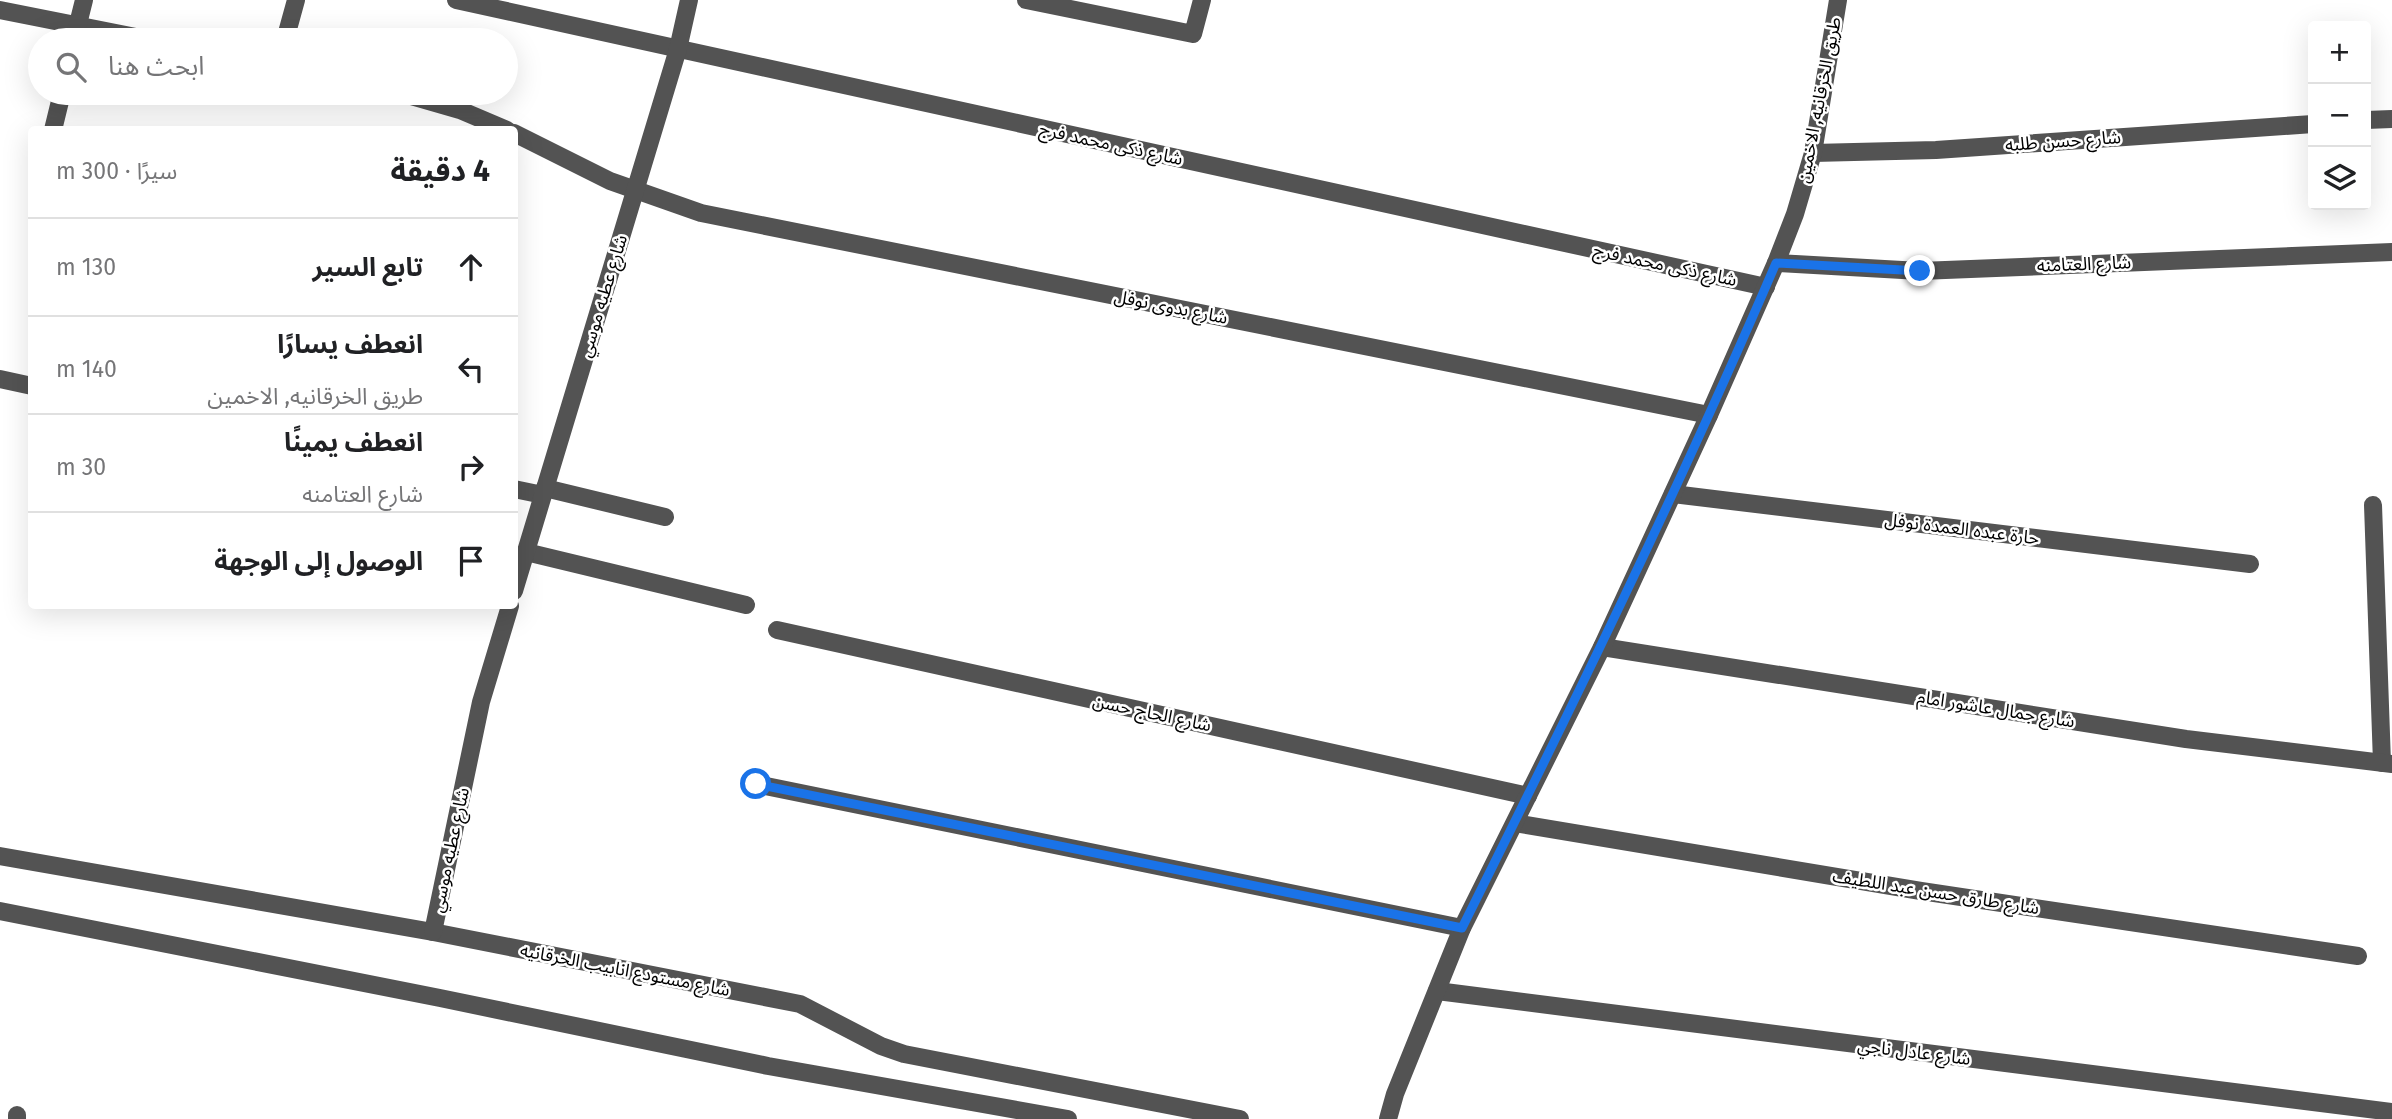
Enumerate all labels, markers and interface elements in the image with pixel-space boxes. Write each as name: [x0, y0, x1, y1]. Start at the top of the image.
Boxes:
street label: طريق الخرقانيه, الاخمين: [1792, 15, 1846, 185]
map controls: [2308, 21, 2371, 210]
button: +: [2308, 21, 2371, 84]
search box: [28, 28, 518, 105]
icon: search: [52, 48, 90, 86]
text: ابحث هنا: [108, 51, 204, 82]
button: −: [2308, 84, 2371, 147]
street label: شارع ذكى محمد فرج: [1037, 118, 1185, 173]
street label: شارع حسن طلبه: [2004, 126, 2122, 159]
button: layers: [2308, 147, 2371, 210]
text: 4 دقيقة: [390, 153, 490, 189]
text: سيرًا · 300 m: [56, 157, 177, 185]
street label: شارع عطيه موسي: [574, 232, 635, 361]
street label: شارع ذكى محمد فرج: [1591, 239, 1739, 294]
icon: ahead: [452, 248, 490, 286]
street label: شارع العتامنه: [2036, 251, 2132, 280]
text: تابع السير: [313, 252, 423, 283]
text: 130 m: [56, 253, 116, 281]
route end: [1904, 255, 1935, 286]
street label: شارع بدوى نوفل: [1112, 285, 1230, 332]
text: انعطف يسارًا: [277, 329, 423, 360]
icon: left: [452, 350, 490, 388]
text: 140 m: [56, 355, 117, 383]
text: طريق الخرقانيه, الاخمين: [207, 382, 423, 410]
text: انعطف يمينًا: [284, 427, 423, 458]
icon: right: [452, 448, 490, 486]
text: 30 m: [56, 453, 106, 481]
text: شارع العتامنه: [302, 480, 423, 508]
street label: حارة عبده العمدة نوفل: [1883, 509, 2041, 549]
icon: arrive: [452, 542, 490, 580]
text: الوصول إلى الوجهة: [214, 546, 423, 577]
street label: شارع جمال عاشور امام: [1915, 686, 2076, 735]
street label: شارع الحاج حسن: [1090, 690, 1213, 739]
route start: [740, 768, 771, 799]
street label: شارع عطيه موسي: [426, 785, 477, 915]
street label: شارع طارق حسن عبد اللطيف: [1831, 865, 2041, 922]
street label: شارع مستودع انابيب الخرقانيه: [518, 939, 732, 1004]
street label: شارع عادل ناجي: [1856, 1034, 1972, 1073]

